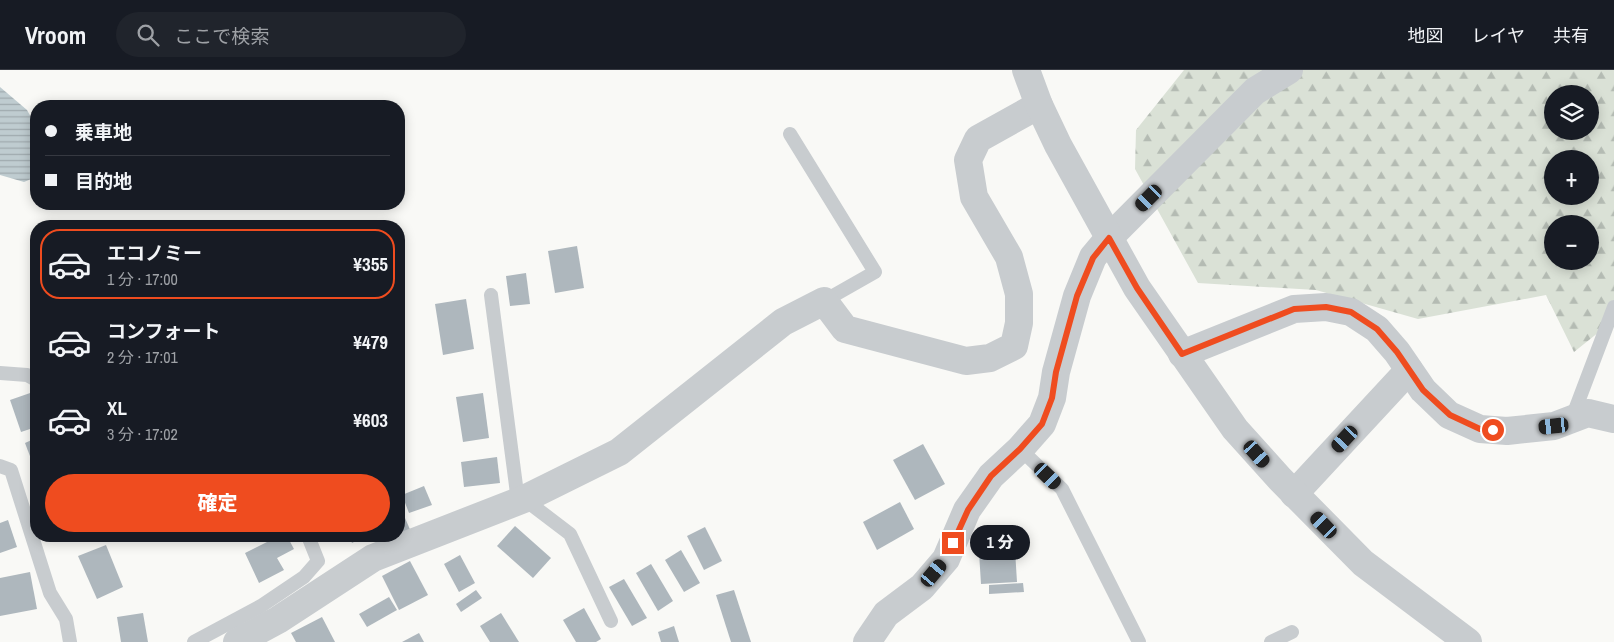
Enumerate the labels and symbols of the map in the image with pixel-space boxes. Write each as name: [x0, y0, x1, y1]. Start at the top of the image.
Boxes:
car: [1133, 182, 1164, 214]
car: [1538, 417, 1569, 435]
route start: [1482, 419, 1504, 441]
car: [1329, 423, 1360, 455]
car: [1241, 438, 1272, 470]
car: [1032, 460, 1064, 492]
car: [1308, 509, 1339, 541]
callout: 1 分: [970, 526, 1030, 560]
route end: [942, 532, 964, 554]
car: [918, 557, 949, 589]

